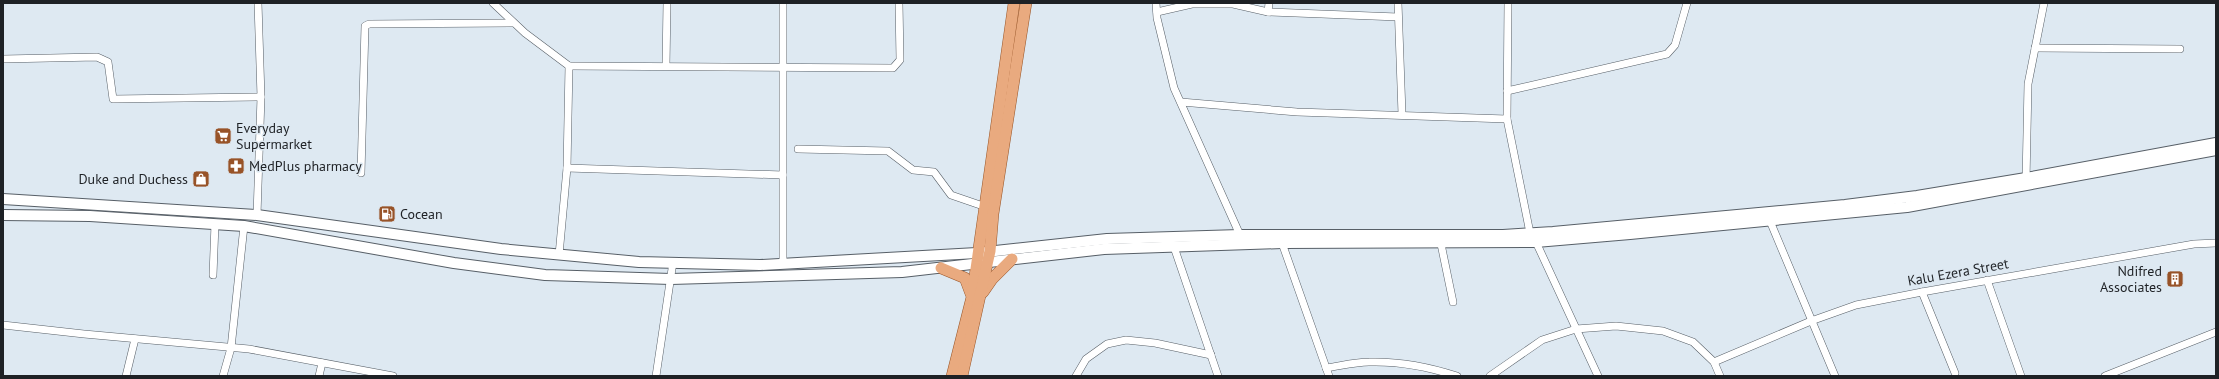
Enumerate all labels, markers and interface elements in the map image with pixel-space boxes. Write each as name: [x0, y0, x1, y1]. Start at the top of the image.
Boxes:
place label: Everyday Supermarket: [236, 119, 312, 153]
supermarket icon: Everyday Supermarket: [213, 126, 233, 146]
pharmacy icon: MedPlus pharmacy: [226, 156, 246, 176]
place label: MedPlus pharmacy: [249, 157, 362, 175]
shop icon: Duke and Duchess: [191, 169, 211, 189]
place label: Duke and Duchess: [78, 170, 188, 188]
fuel station icon: Cocean: [377, 204, 397, 224]
place label: Cocean: [400, 205, 443, 223]
street label: Kalu Ezera Street: [1906, 254, 2010, 290]
place label: Ndifred Associates: [2100, 262, 2162, 296]
building icon: Ndifred Associates: [2165, 269, 2185, 289]

